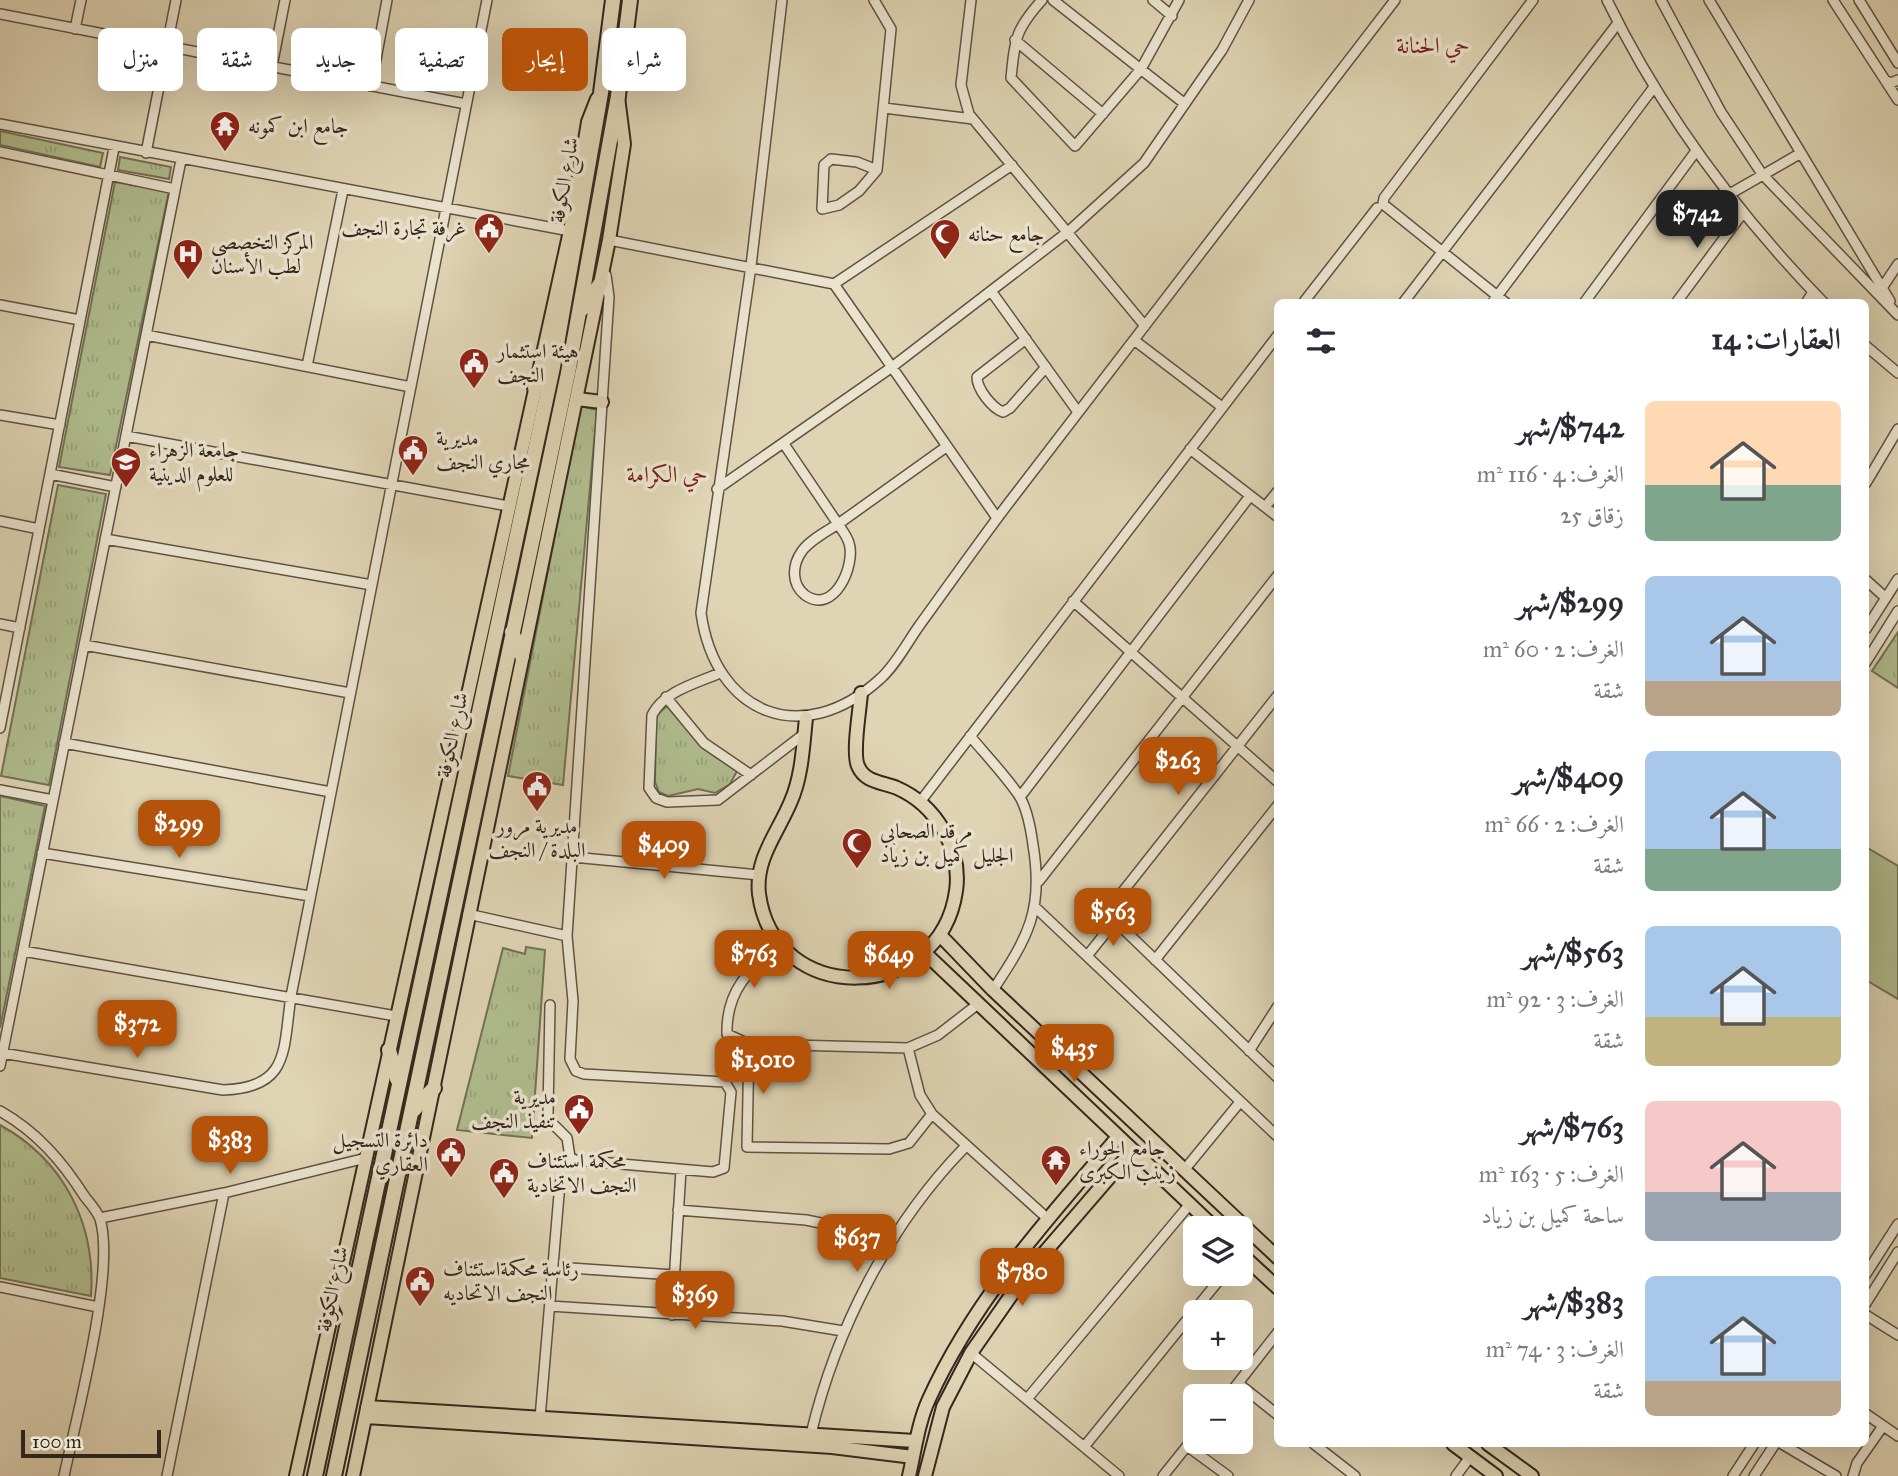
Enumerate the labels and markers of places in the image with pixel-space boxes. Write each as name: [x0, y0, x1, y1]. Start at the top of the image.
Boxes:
temple icon: جامع ابن كمونه: [208, 109, 242, 153]
place label: جامع ابن كمونه: [248, 113, 348, 145]
pin: $742: [1656, 190, 1738, 250]
public building icon: غرفة تجارة النجف: [472, 211, 506, 255]
place label: غرفة تجارة النجف: [341, 215, 466, 243]
mosque icon: جامع حنانه: [928, 217, 962, 261]
place label: جامع حنانه: [968, 221, 1044, 253]
place label: المركز التخصصي لطب الأسنان: [211, 229, 314, 280]
hospital icon: المركز التخصصي لطب الأسنان: [171, 237, 205, 281]
place label: هيئة استثمار النجف: [495, 338, 579, 388]
public building icon: هيئة استثمار النجف: [457, 346, 491, 390]
place label: مديرية مجاري النجف: [436, 425, 530, 478]
public building icon: مديرية مجاري النجف: [396, 433, 430, 477]
place label: جامعة الزهراء للعلوم الدينية: [149, 437, 239, 492]
school or university icon: جامعة الزهراء للعلوم الدينية: [109, 445, 143, 489]
pin: $263: [1137, 738, 1219, 797]
public building icon: مديرية مرور البلدة / النجف: [520, 769, 554, 813]
pin: $299: [138, 800, 220, 860]
place label: مديرية مرور البلدة / النجف: [488, 813, 586, 863]
place label: مرقد الصحابي الجليل كميل بن زياد: [880, 818, 1014, 870]
pin: $409: [623, 822, 705, 881]
mosque icon: مرقد الصحابي الجليل كميل بن زياد: [840, 826, 874, 870]
pin: $563: [1072, 888, 1154, 948]
pin: $763: [713, 930, 795, 990]
pin: $649: [848, 932, 930, 991]
pin: $372: [96, 1000, 178, 1060]
pin: $435: [1033, 1024, 1115, 1084]
pin: $1,010: [706, 1036, 820, 1096]
place label: مديرية تنفيذ النجف: [471, 1084, 556, 1134]
public building icon: مديرية تنفيذ النجف: [562, 1092, 596, 1136]
pin: $383: [189, 1116, 271, 1176]
place label: دائرة التسجيل العقاري: [333, 1127, 428, 1180]
public building icon: دائرة التسجيل العقاري: [434, 1135, 468, 1179]
place label: جامع الحوراء زينب الكبرى: [1079, 1135, 1176, 1186]
temple icon: جامع الحوراء زينب الكبرى: [1039, 1143, 1073, 1187]
place label: محكمة استئناف النجف الاتحادية: [527, 1148, 637, 1198]
public building icon: محكمة استئناف النجف الاتحادية: [487, 1156, 521, 1200]
pin: $637: [816, 1214, 898, 1274]
pin: $780: [981, 1248, 1063, 1308]
place label: رئاسة محكمةاستئناف النجف الاتحاديه: [443, 1256, 579, 1306]
public building icon: رئاسة محكمةاستئناف النجف الاتحاديه: [403, 1264, 437, 1308]
pin: $369: [654, 1272, 736, 1331]

